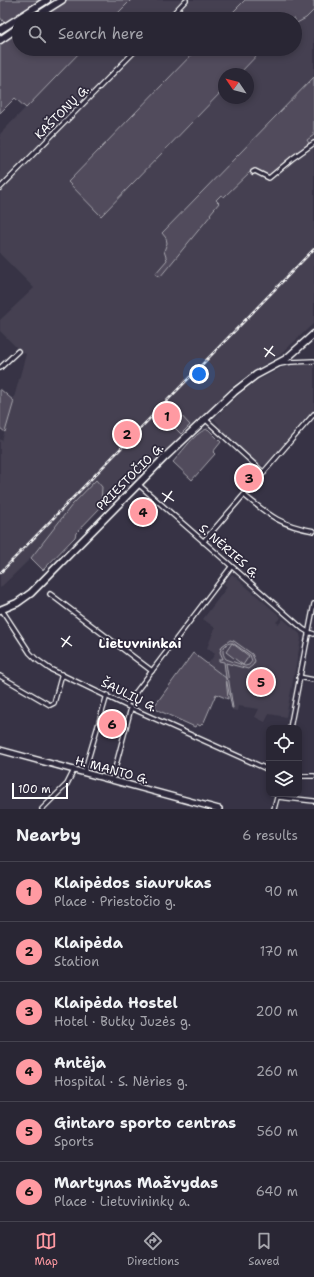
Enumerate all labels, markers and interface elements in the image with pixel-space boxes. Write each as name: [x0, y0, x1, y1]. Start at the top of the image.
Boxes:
search box: [12, 12, 302, 56]
icon: search: [26, 23, 48, 45]
text: Search here: [58, 24, 144, 44]
north arrow: [218, 68, 254, 104]
street label: KAŠTONŲ G.: [31, 81, 93, 143]
your location: [189, 364, 209, 384]
pin: 1: [154, 401, 180, 431]
pin: 2: [114, 419, 140, 449]
street label: PRIESTOČIO G.: [93, 440, 167, 514]
pin: 3: [236, 463, 262, 493]
pin: 4: [130, 497, 156, 527]
street label: S. NĖRIES G.: [196, 520, 262, 582]
district label: Lietuvninkai: [99, 635, 181, 652]
pin: 5: [248, 667, 274, 697]
street label: ŠAULIŲ G.: [98, 675, 160, 715]
pin: 6: [99, 709, 125, 739]
map controls: [266, 725, 302, 797]
button: locate: [266, 725, 302, 761]
street label: H. MANTO G.: [73, 753, 151, 787]
button: layers: [266, 761, 302, 797]
scale bar: [12, 781, 68, 800]
text: 100 m: [18, 782, 51, 797]
text: Nearby: [16, 824, 81, 846]
text: 6 results: [242, 827, 298, 844]
text: Klaipėdos siaurukas: [54, 873, 212, 893]
text: 1: [26, 883, 32, 900]
text: 90 m: [264, 883, 298, 900]
text: Place · Priestočio g.: [54, 893, 176, 910]
text: Klaipėda: [54, 933, 123, 953]
text: 2: [24, 943, 34, 960]
text: 170 m: [260, 943, 298, 960]
text: Station: [54, 953, 99, 970]
text: Klaipėda Hostel: [54, 993, 178, 1013]
text: 3: [24, 1003, 34, 1020]
text: 200 m: [256, 1003, 298, 1020]
text: Hotel · Butkų Juzės g.: [54, 1013, 191, 1030]
text: Antėja: [54, 1053, 106, 1073]
text: 4: [24, 1063, 34, 1080]
text: 260 m: [256, 1063, 298, 1080]
text: Hospital · S. Nėries g.: [54, 1073, 188, 1090]
text: Gintaro sporto centras: [54, 1113, 236, 1133]
text: 5: [25, 1123, 33, 1140]
text: 560 m: [257, 1123, 298, 1140]
text: Sports: [54, 1133, 94, 1150]
text: Martynas Mažvydas: [54, 1173, 218, 1193]
text: 6: [24, 1183, 34, 1200]
text: 640 m: [256, 1183, 298, 1200]
text: Place · Lietuvininkų a.: [54, 1193, 190, 1210]
tab: Map: [34, 1230, 58, 1269]
tab: Directions: [127, 1230, 179, 1269]
tab: Saved: [248, 1230, 280, 1269]

